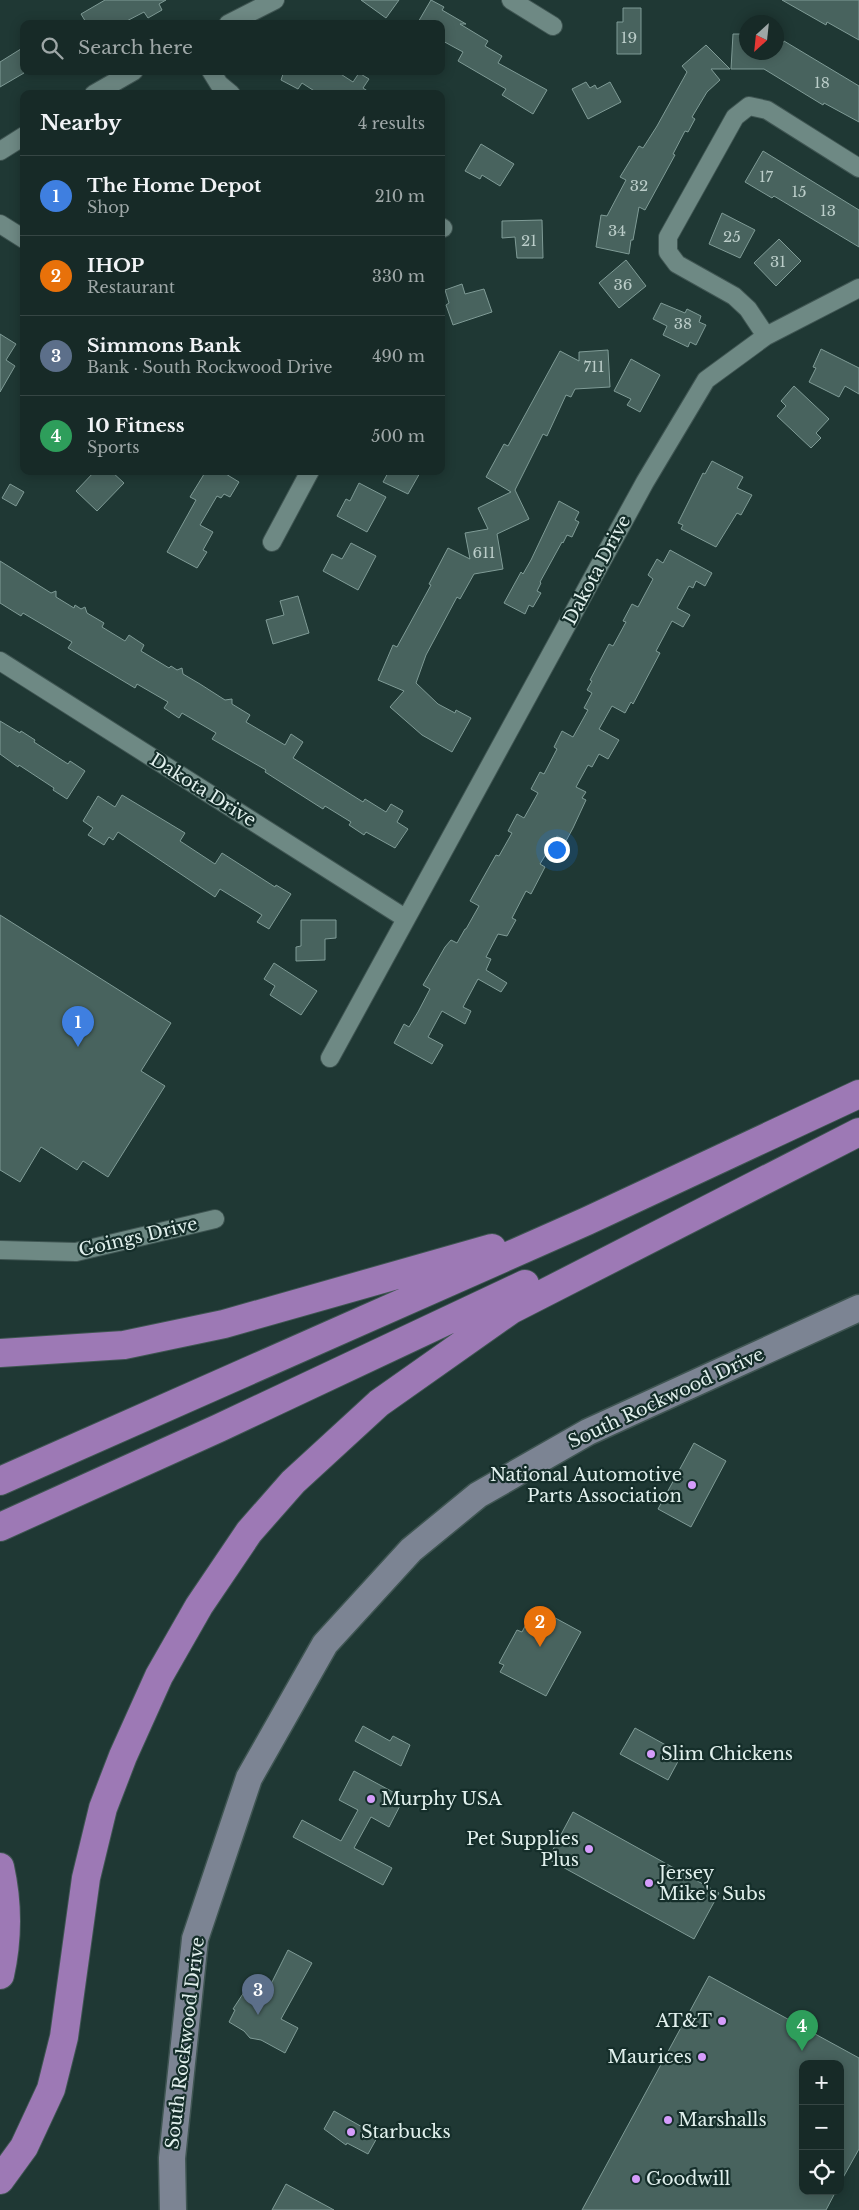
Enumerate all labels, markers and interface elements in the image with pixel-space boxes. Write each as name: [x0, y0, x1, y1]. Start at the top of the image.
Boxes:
north arrow: [739, 15, 784, 60]
search box: [20, 20, 445, 75]
house number: 19: [621, 28, 637, 47]
icon: search: [38, 34, 66, 62]
text: Search here: [78, 36, 193, 59]
house number: 18: [814, 73, 830, 92]
text: Nearby: [40, 110, 121, 136]
text: 4 results: [358, 113, 425, 133]
house number: 17: [759, 167, 774, 186]
text: The Home Depot: [87, 174, 261, 197]
house number: 32: [630, 176, 648, 195]
house number: 15: [791, 182, 807, 201]
text: 1: [53, 186, 59, 206]
text: 210 m: [375, 186, 425, 206]
text: Shop: [87, 197, 130, 217]
house number: 13: [820, 201, 836, 220]
house number: 34: [608, 221, 626, 240]
house number: 25: [723, 227, 741, 246]
house number: 21: [521, 231, 537, 250]
house number: 31: [770, 252, 786, 271]
text: IHOP: [87, 254, 144, 277]
text: 2: [51, 266, 61, 286]
text: 330 m: [372, 266, 425, 286]
house number: 36: [614, 275, 632, 294]
text: Restaurant: [87, 277, 175, 297]
house number: 38: [674, 314, 692, 333]
text: Simmons Bank: [87, 334, 241, 357]
text: 3: [51, 346, 61, 366]
text: 490 m: [372, 346, 425, 366]
text: Bank · South Rockwood Drive: [87, 357, 332, 377]
house number: 711: [584, 357, 604, 376]
text: 10 Fitness: [87, 414, 185, 437]
text: 4: [51, 426, 61, 446]
text: 500 m: [371, 426, 425, 446]
text: Sports: [87, 437, 140, 457]
street label: Dakota Drive: [559, 511, 635, 629]
house number: 611: [472, 543, 496, 562]
street label: Dakota Drive: [146, 749, 260, 831]
your location: [544, 837, 570, 863]
pin: 1: [62, 1006, 94, 1047]
street label: Goings Drive: [76, 1213, 200, 1261]
street label: South Rockwood Drive: [565, 1343, 767, 1453]
place label: National Automotive Parts Association: [490, 1464, 682, 1507]
marker: National Automotive Parts Association: [686, 1479, 698, 1491]
pin: 2: [524, 1606, 556, 1647]
place label: Slim Chickens: [661, 1743, 793, 1765]
marker: Slim Chickens: [645, 1748, 657, 1760]
place label: Murphy USA: [381, 1788, 503, 1810]
marker: Murphy USA: [365, 1793, 377, 1805]
place label: Pet Supplies Plus: [466, 1828, 579, 1871]
marker: Pet Supplies Plus: [583, 1843, 595, 1855]
place label: Jersey Mike's Subs: [657, 1862, 766, 1905]
marker: Jersey Mike's Subs: [643, 1877, 655, 1889]
street label: South Rockwood Drive: [161, 1936, 209, 2150]
pin: 3: [242, 1974, 274, 2015]
place label: AT&T: [655, 2010, 713, 2032]
pin: 4: [786, 2010, 818, 2051]
marker: AT&T: [716, 2015, 728, 2027]
place label: Maurices: [607, 2046, 692, 2068]
marker: Maurices: [696, 2051, 708, 2063]
map controls: [799, 2060, 844, 2195]
button: +: [799, 2060, 844, 2105]
button: −: [799, 2105, 844, 2150]
place label: Marshalls: [678, 2109, 767, 2131]
marker: Marshalls: [662, 2114, 674, 2126]
place label: Starbucks: [361, 2121, 451, 2143]
marker: Starbucks: [345, 2126, 357, 2138]
button: locate: [799, 2150, 844, 2195]
place label: Goodwill: [646, 2168, 731, 2190]
marker: Goodwill: [630, 2173, 642, 2185]

